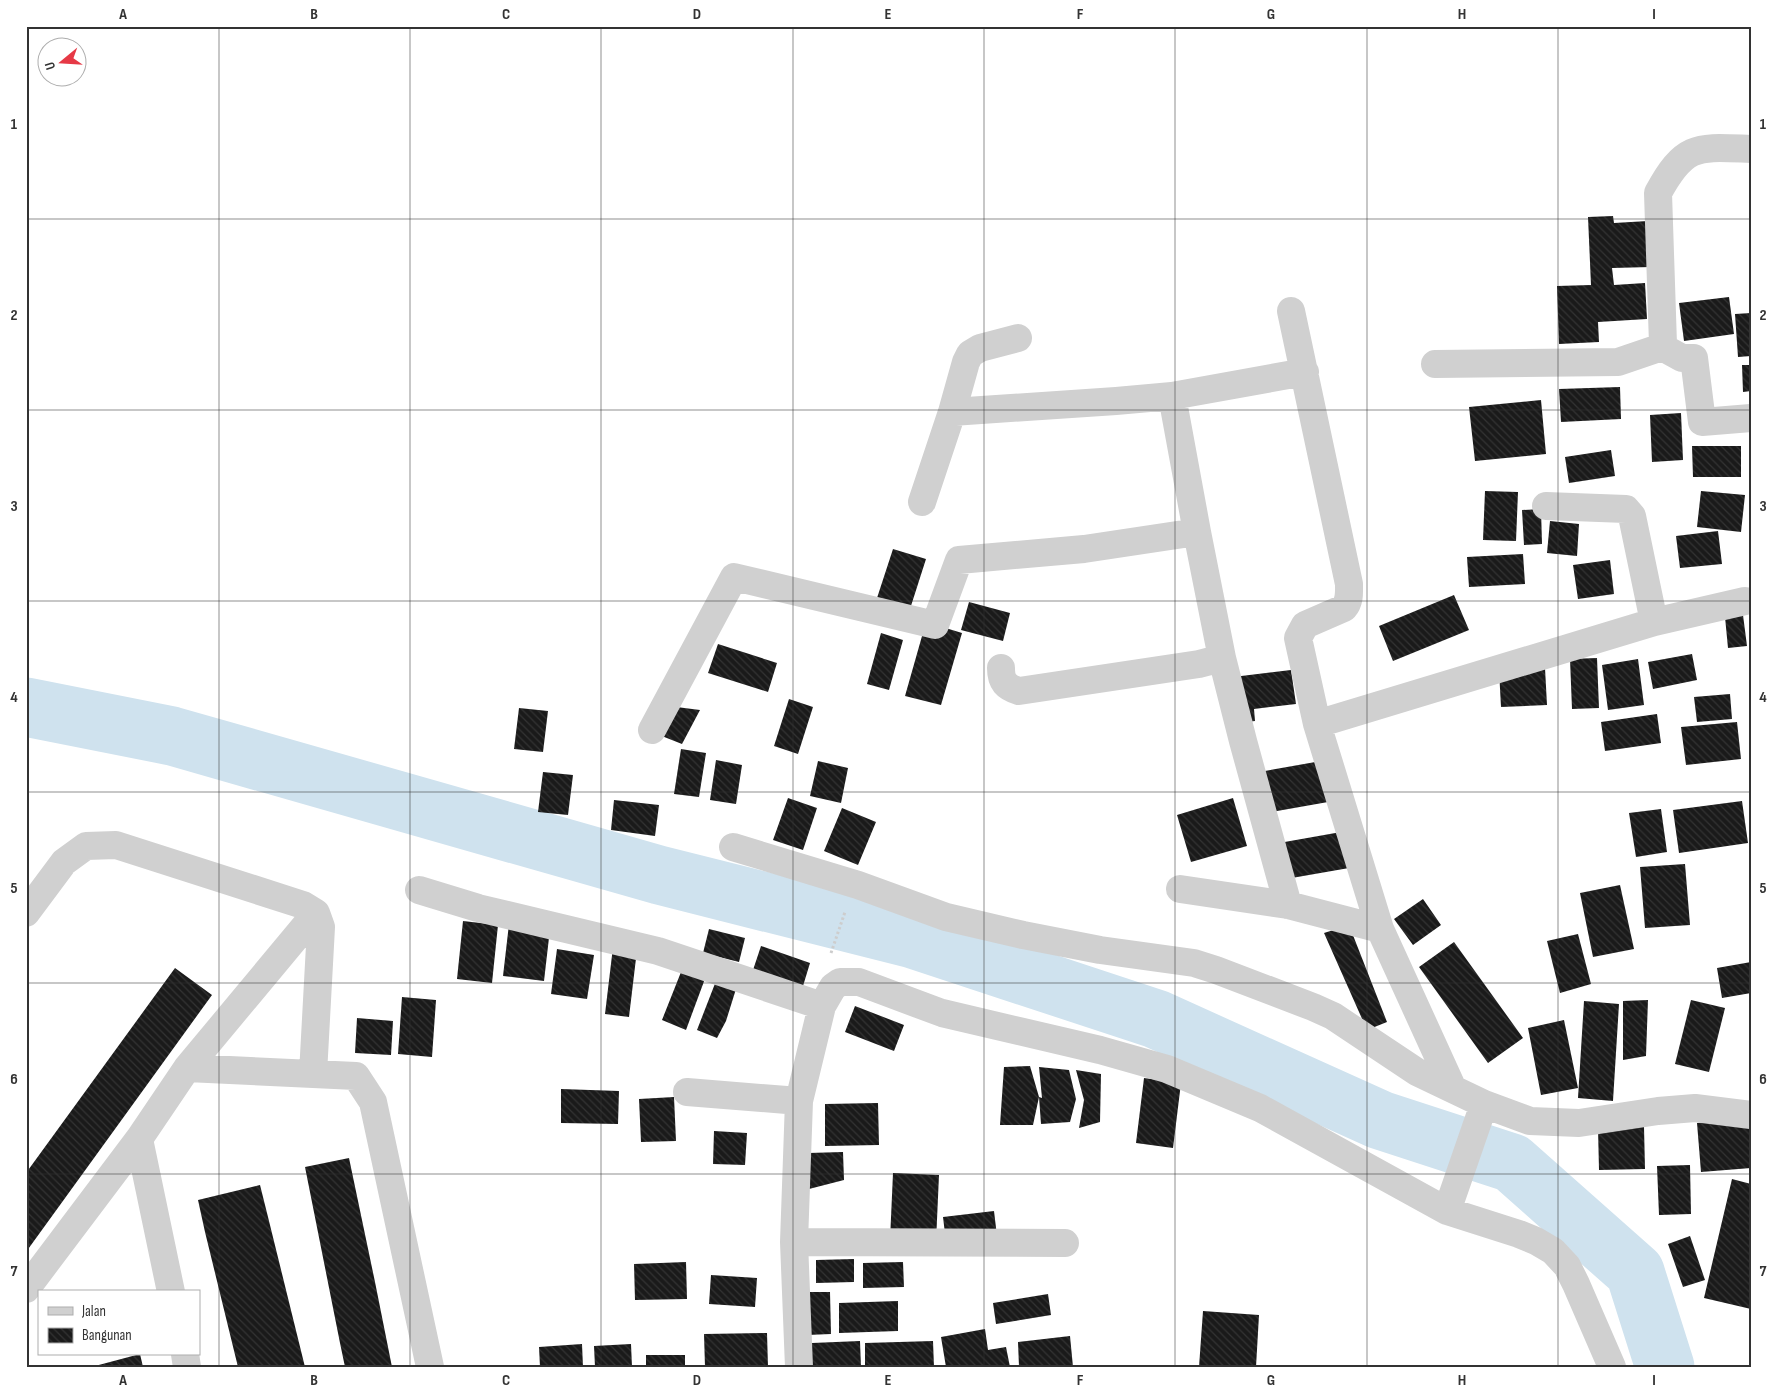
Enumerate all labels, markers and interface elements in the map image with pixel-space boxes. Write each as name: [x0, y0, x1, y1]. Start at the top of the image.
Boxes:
text: A: [118, 5, 127, 24]
text: B: [310, 5, 318, 24]
text: C: [502, 5, 510, 24]
text: D: [693, 5, 701, 24]
text: E: [885, 5, 892, 24]
text: F: [1077, 5, 1084, 24]
text: G: [1267, 5, 1275, 24]
text: H: [1458, 5, 1466, 24]
text: I: [1652, 5, 1656, 24]
north arrow: [38, 38, 88, 88]
text: U: [41, 60, 59, 72]
text: 1: [11, 115, 18, 134]
text: 1: [1760, 115, 1767, 134]
text: 2: [10, 306, 18, 325]
text: 2: [1759, 306, 1767, 325]
text: 3: [10, 497, 18, 516]
text: 3: [1759, 497, 1767, 516]
text: 4: [10, 688, 18, 707]
text: 4: [1759, 688, 1767, 707]
text: 5: [10, 879, 18, 898]
text: 5: [1759, 879, 1767, 898]
text: 6: [10, 1070, 18, 1089]
text: 6: [1759, 1070, 1767, 1089]
text: 7: [11, 1262, 18, 1281]
text: 7: [1760, 1262, 1767, 1281]
legend: [38, 1290, 200, 1356]
text: Jalan: [81, 1302, 106, 1321]
text: Bangunan: [82, 1326, 132, 1345]
text: A: [118, 1371, 127, 1390]
text: B: [310, 1371, 318, 1390]
text: C: [502, 1371, 510, 1390]
text: D: [693, 1371, 701, 1390]
text: E: [885, 1371, 892, 1390]
text: F: [1077, 1371, 1084, 1390]
text: G: [1267, 1371, 1275, 1390]
text: H: [1458, 1371, 1466, 1390]
text: I: [1652, 1371, 1656, 1390]

